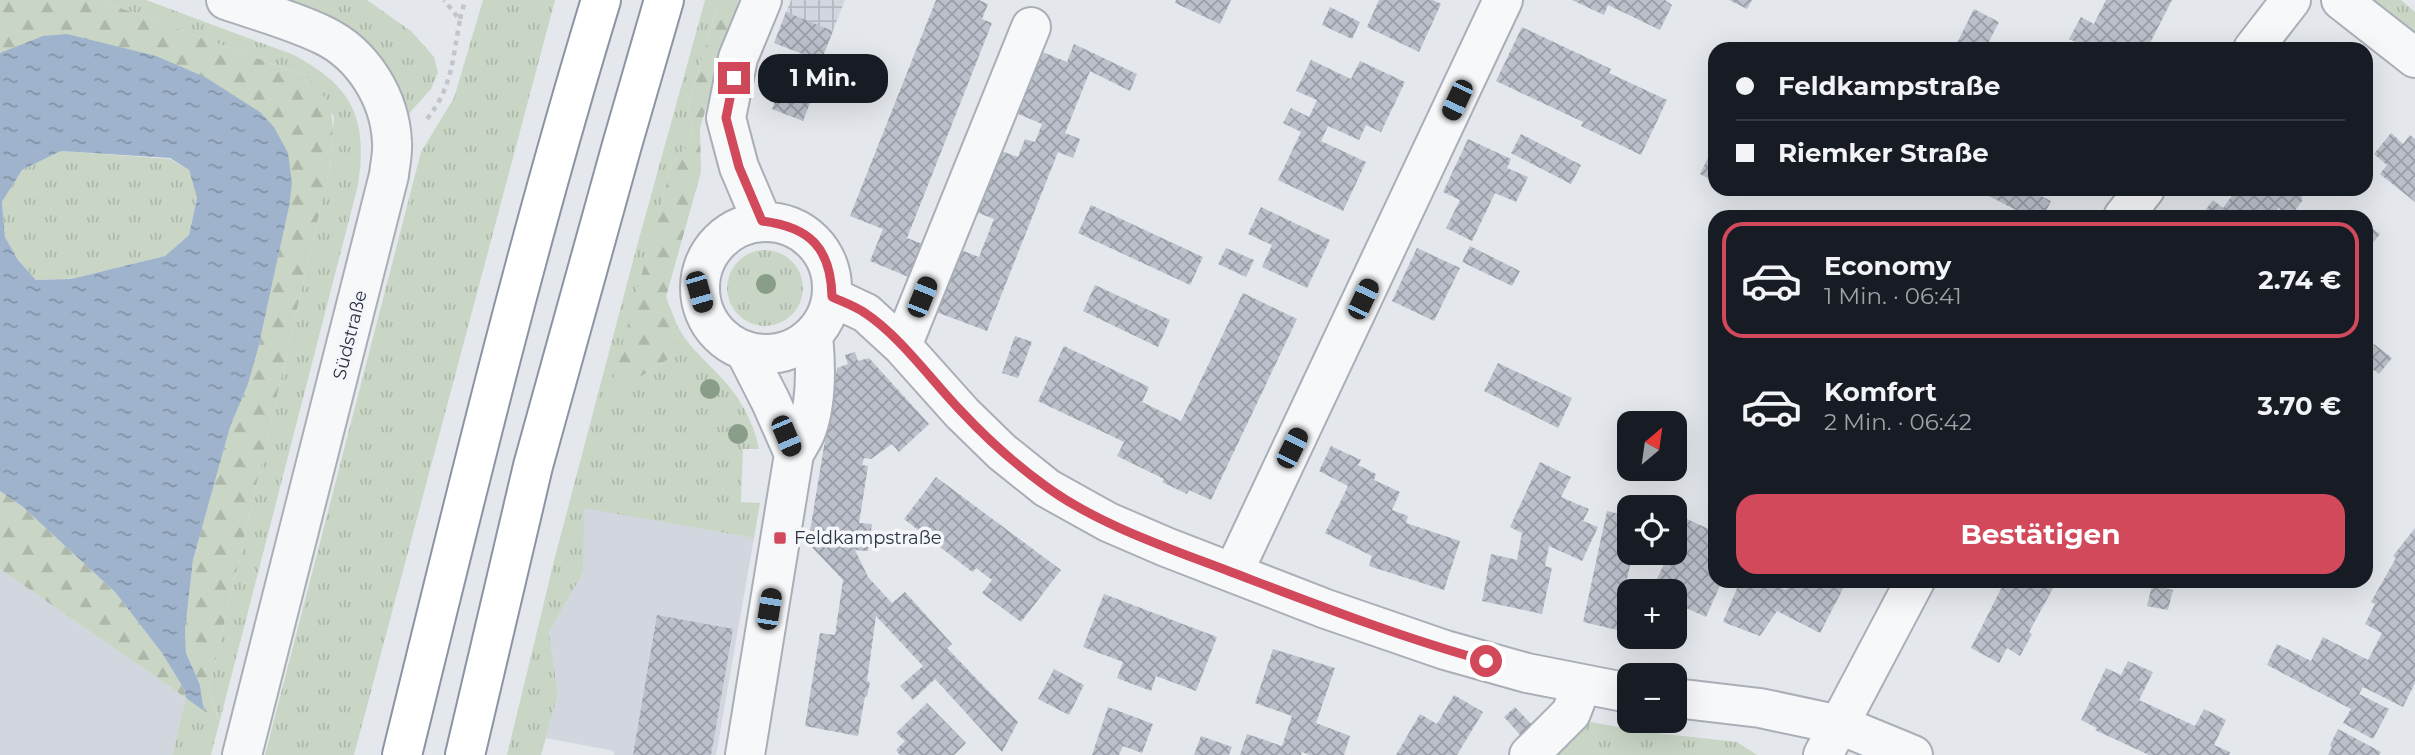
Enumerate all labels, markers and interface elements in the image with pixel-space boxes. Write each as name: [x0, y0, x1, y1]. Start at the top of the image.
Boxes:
callout: 1 Min.: [758, 54, 888, 102]
route end: [718, 62, 750, 94]
text: 1 Min.: [790, 64, 856, 92]
text: Feldkampstraße: [1778, 70, 2000, 102]
car: [1439, 77, 1476, 123]
text: Riemker Straße: [1778, 137, 1989, 169]
icon: car: [1740, 249, 1803, 312]
text: Economy: [1824, 250, 1951, 282]
text: 2.74 €: [2258, 264, 2341, 296]
car: [684, 269, 715, 315]
car: [905, 274, 940, 320]
car: [1345, 276, 1382, 322]
text: 1 Min. · 06:41: [1824, 282, 1962, 310]
street label: Südstraße: [328, 288, 372, 382]
icon: car: [1740, 375, 1803, 438]
text: Komfort: [1824, 376, 1937, 408]
text: 3.70 €: [2258, 390, 2341, 422]
text: 2 Min. · 06:42: [1824, 408, 1972, 436]
north arrow: [1617, 411, 1687, 481]
map controls: [1617, 411, 1687, 733]
car: [769, 413, 804, 459]
car: [1274, 425, 1311, 471]
button: Bestätigen: [1736, 494, 2345, 574]
button: locate: [1617, 495, 1687, 565]
place label: Feldkampstraße: [794, 527, 942, 549]
marker: Feldkampstraße: [772, 530, 788, 546]
button: +: [1617, 579, 1687, 649]
car: [756, 587, 783, 631]
route start: [1470, 645, 1502, 677]
button: −: [1617, 663, 1687, 733]

